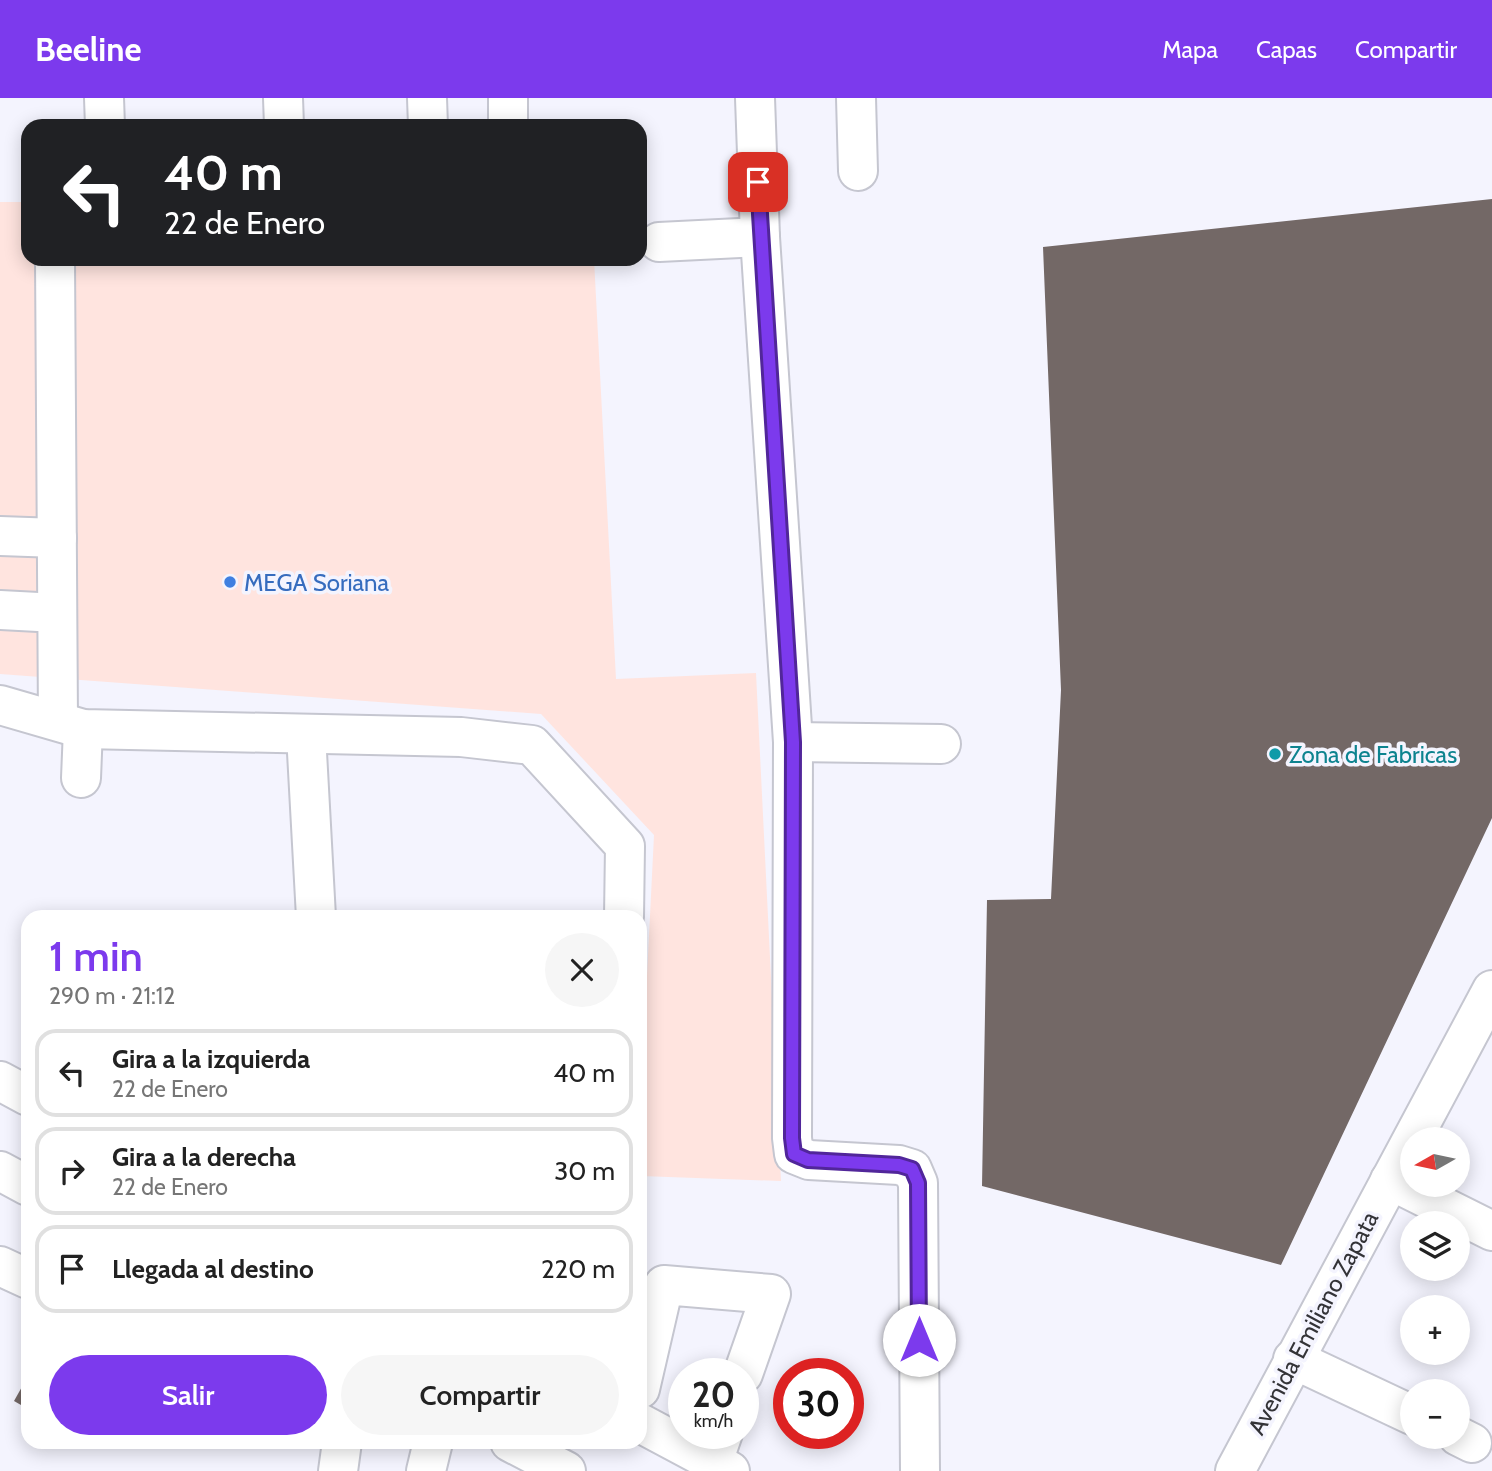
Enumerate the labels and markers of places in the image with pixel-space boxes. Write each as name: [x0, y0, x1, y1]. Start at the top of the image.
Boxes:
pin: [728, 152, 788, 212]
place label: MEGA Soriana: [244, 568, 390, 597]
marker: MEGA Soriana: [222, 574, 238, 590]
place label: Zona de Fabricas: [1289, 740, 1457, 769]
marker: Zona de Fabricas: [1267, 746, 1283, 762]

